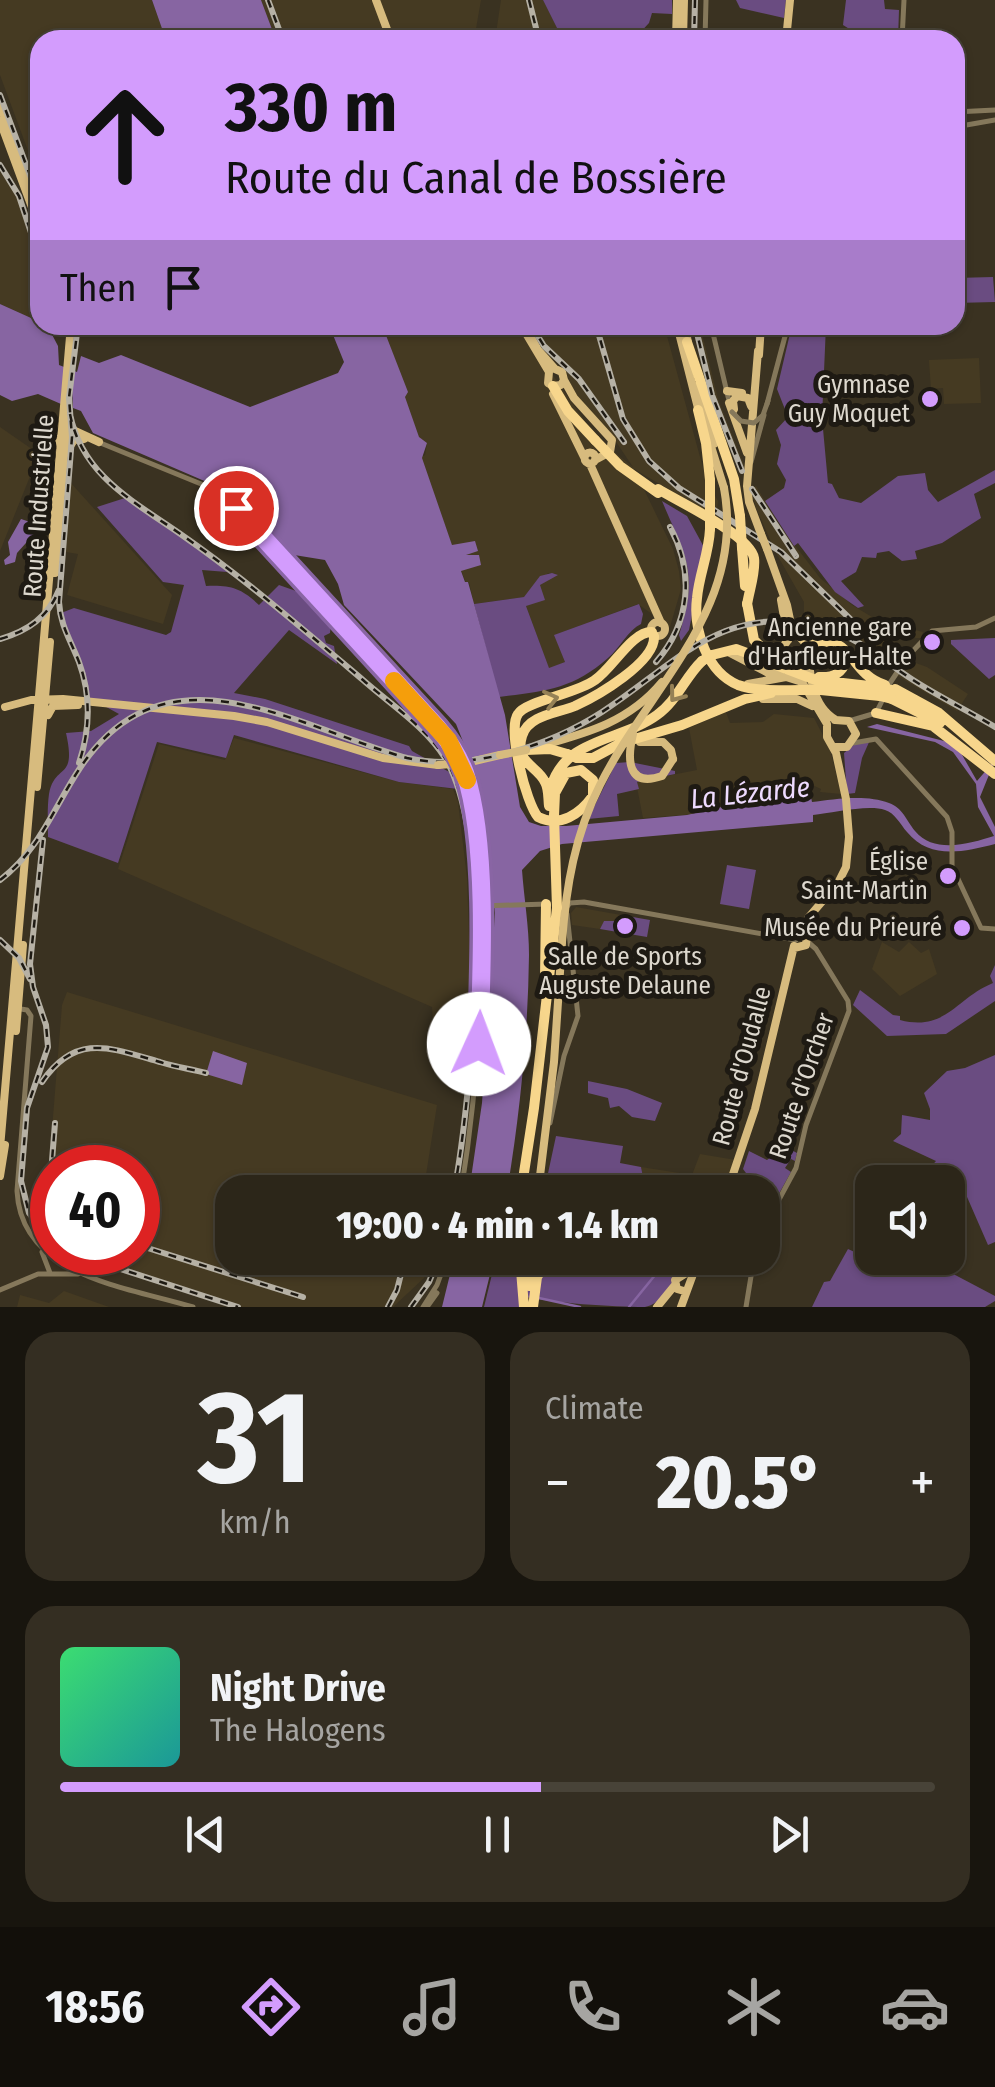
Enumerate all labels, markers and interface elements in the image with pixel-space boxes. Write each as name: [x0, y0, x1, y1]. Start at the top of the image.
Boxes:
text: 330 m: [225, 66, 397, 150]
icon: ahead: [60, 70, 190, 200]
text: Route du Canal de Bossière: [225, 151, 727, 205]
icon: arrive: [156, 260, 211, 315]
text: Then: [60, 265, 136, 311]
place label: Gymnase Guy Moquet: [788, 370, 911, 429]
marker: Gymnase Guy Moquet: [919, 388, 941, 410]
street label: Route Industrielle: [18, 413, 60, 599]
pin: [194, 466, 279, 551]
icon: arrive: [209, 481, 264, 536]
place label: Ancienne gare d'Harfleur-Halte: [747, 613, 912, 672]
marker: Ancienne gare d'Harfleur-Halte: [921, 631, 943, 653]
one-way arrow: [670, 683, 687, 701]
one-way arrow: [542, 690, 559, 711]
water label: La Lézarde: [689, 770, 811, 816]
place label: Église Saint-Martin: [801, 846, 928, 906]
marker: Église Saint-Martin: [937, 865, 959, 887]
place label: Musée du Prieuré: [764, 913, 942, 943]
marker: Salle de Sports Auguste Delaune: [614, 915, 636, 937]
marker: Musée du Prieuré: [951, 917, 973, 939]
place label: Salle de Sports Auguste Delaune: [539, 942, 711, 1001]
street label: Route d'Oudalle: [706, 983, 778, 1149]
position arrow: [427, 992, 531, 1096]
street label: Route d'Orcher: [763, 1009, 841, 1163]
speed limit sign: 40: [30, 1145, 160, 1275]
map controls: [855, 1165, 965, 1275]
button: sound: [855, 1165, 965, 1275]
text: 19:00 · 4 min · 1.4 km: [336, 1202, 659, 1248]
text: 31: [198, 1360, 312, 1516]
text: Climate: [545, 1389, 644, 1427]
text: 20.5°: [657, 1438, 823, 1528]
text: −: [545, 1450, 570, 1516]
text: +: [910, 1450, 935, 1516]
text: km/h: [219, 1503, 291, 1541]
text: Night Drive: [210, 1665, 386, 1711]
text: The Halogens: [210, 1711, 386, 1749]
icon: previous: [178, 1807, 233, 1862]
icon: pause: [470, 1807, 525, 1862]
icon: next: [762, 1807, 817, 1862]
icon: directions: [236, 1972, 306, 2042]
icon: music: [397, 1972, 467, 2042]
icon: phone: [558, 1972, 628, 2042]
icon: climate: [719, 1972, 789, 2042]
icon: car: [880, 1972, 950, 2042]
text: 18:56: [45, 1980, 145, 2034]

